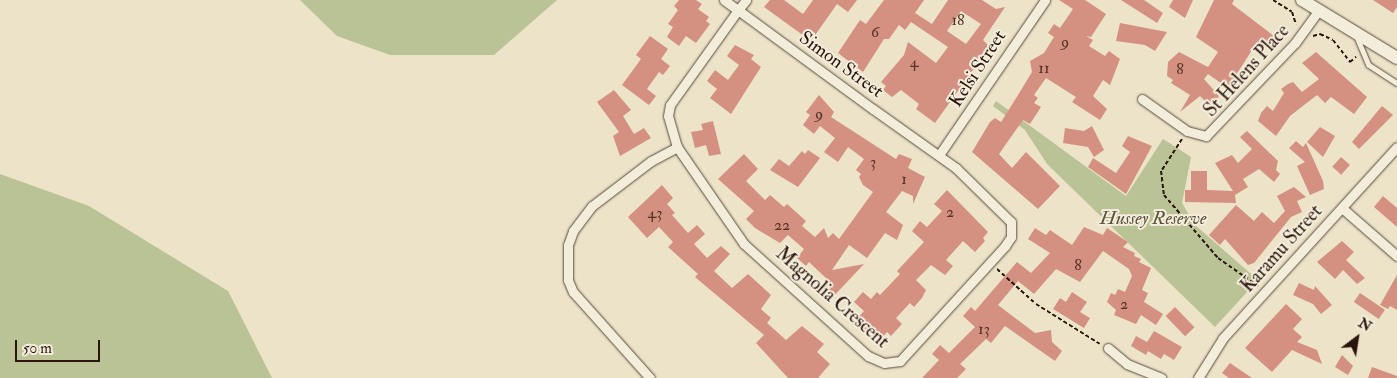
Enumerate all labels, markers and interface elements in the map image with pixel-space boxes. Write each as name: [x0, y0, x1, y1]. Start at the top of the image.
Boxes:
house number: 18: [951, 10, 965, 30]
street label: St Helens Place: [1200, 20, 1294, 122]
house number: 6: [871, 22, 879, 42]
street label: Kelsi Street: [945, 26, 1011, 112]
street label: Simon Street: [794, 27, 888, 103]
house number: 9: [1061, 32, 1069, 52]
house number: 4: [910, 52, 918, 72]
house number: 11: [1038, 58, 1050, 78]
house number: 8: [1176, 59, 1184, 79]
house number: 9: [815, 104, 823, 124]
house number: 3: [870, 152, 876, 172]
house number: 1: [901, 169, 907, 189]
street label: Karamu Street: [1237, 200, 1327, 298]
house number: 2: [946, 202, 954, 222]
house number: 43: [648, 203, 662, 223]
park label: Hussey Reserve: [1100, 208, 1206, 230]
house number: 22: [774, 215, 790, 235]
street label: Magnolia Crescent: [771, 243, 893, 353]
house number: 8: [1074, 255, 1082, 275]
house number: 2: [1120, 294, 1128, 314]
north arrow: [1332, 313, 1382, 363]
text: N: [1355, 314, 1375, 335]
house number: 13: [978, 319, 990, 339]
scale bar: [18, 330, 102, 362]
text: 50 m: [23, 339, 52, 358]

